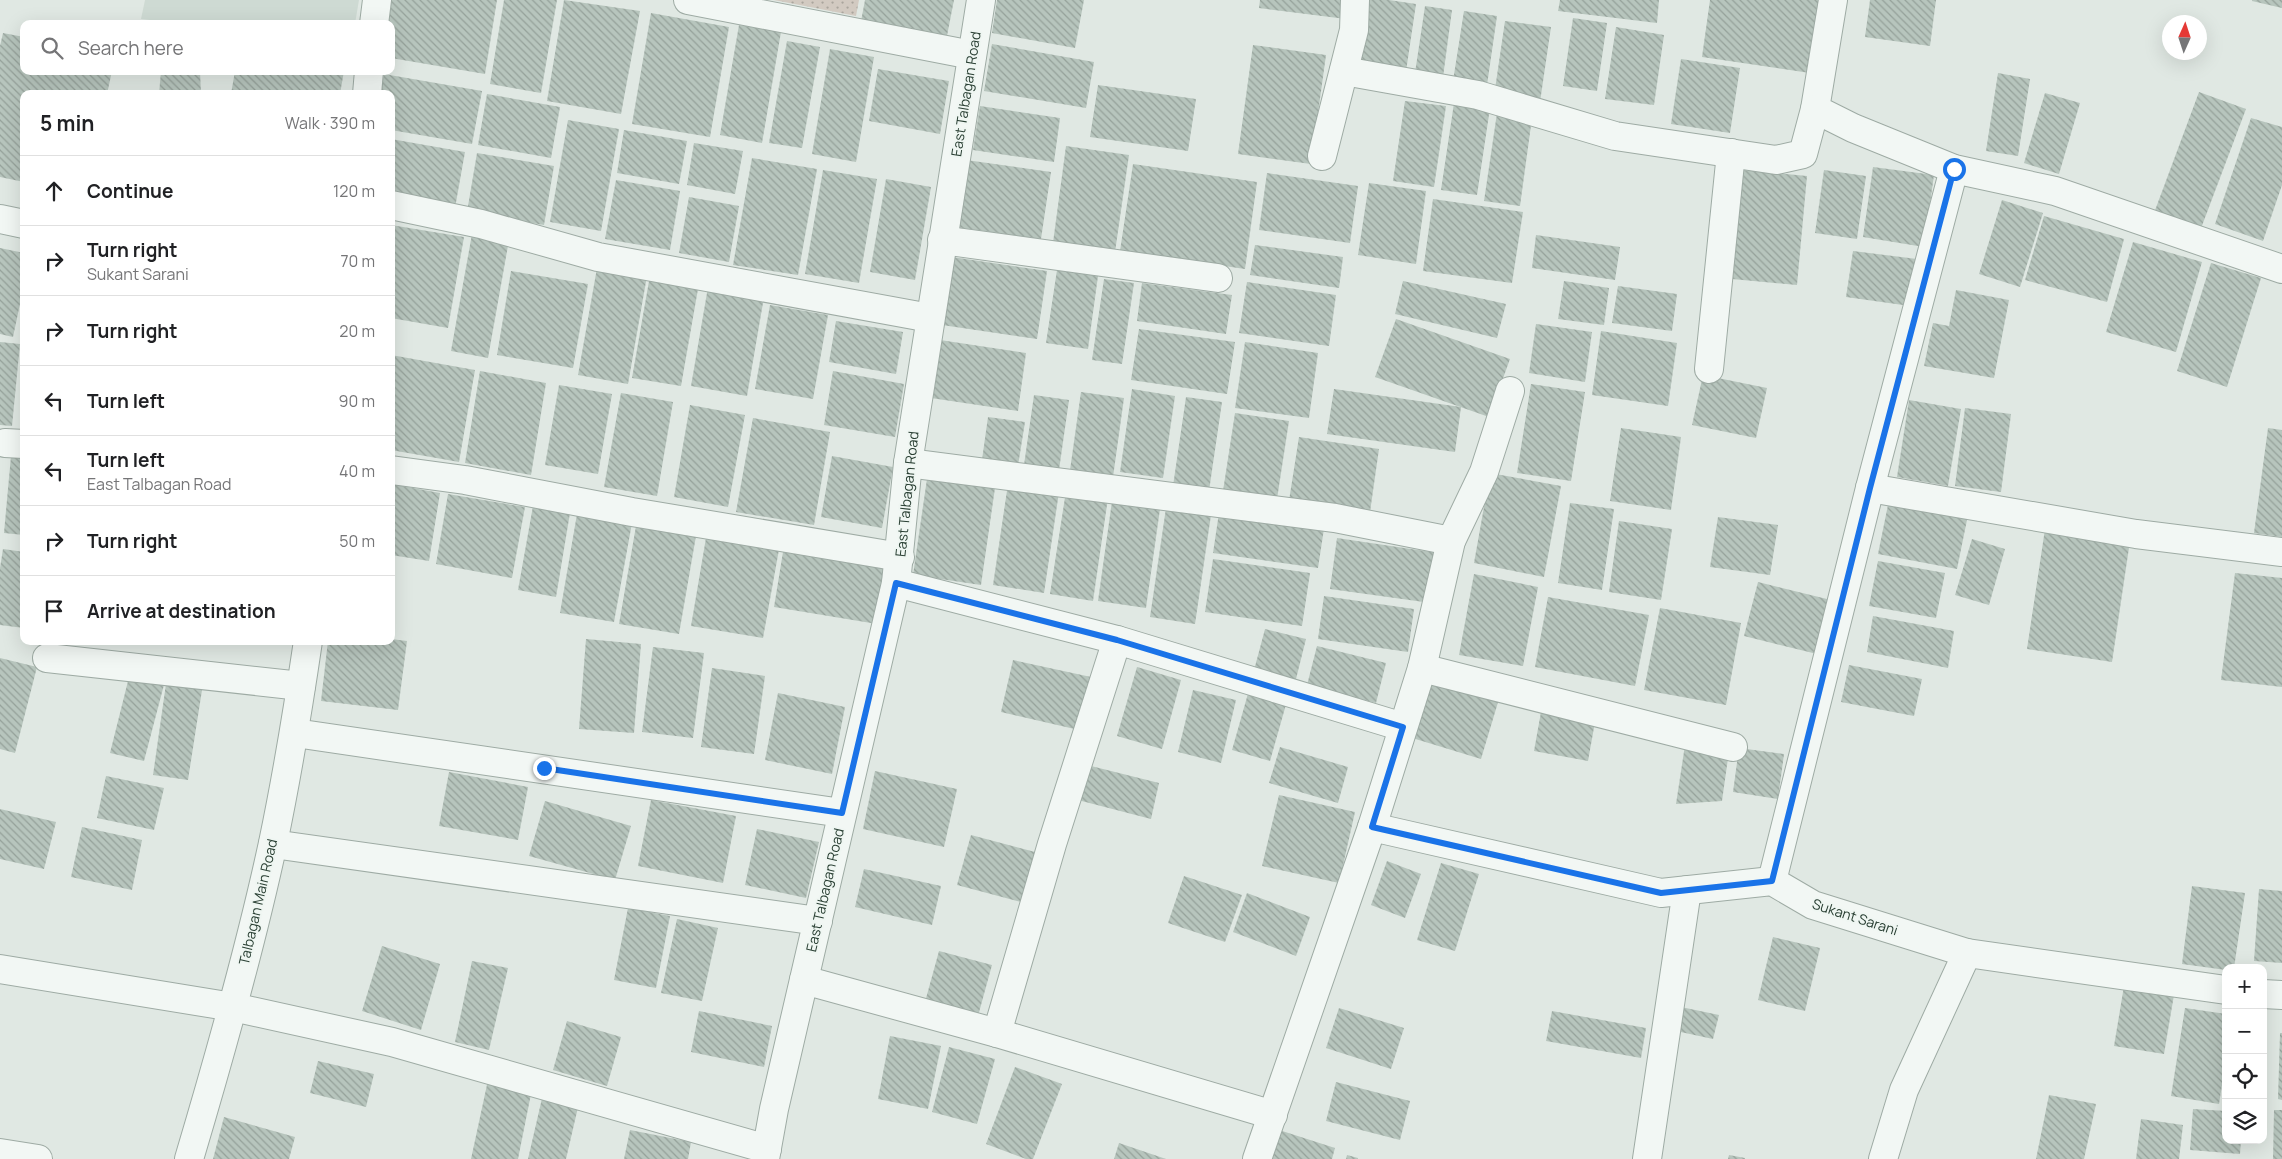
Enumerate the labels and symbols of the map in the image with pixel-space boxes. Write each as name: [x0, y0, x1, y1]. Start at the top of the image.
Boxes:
north arrow: [2162, 15, 2207, 60]
street label: East Talbagan Road: [946, 30, 985, 158]
route start: [1943, 158, 1966, 181]
street label: East Talbagan Road: [890, 430, 923, 558]
route end: [533, 757, 556, 780]
street label: East Talbagan Road: [801, 826, 848, 954]
street label: Talbagan Main Road: [234, 837, 281, 967]
street label: Sukant Sarani: [1810, 894, 1900, 939]

